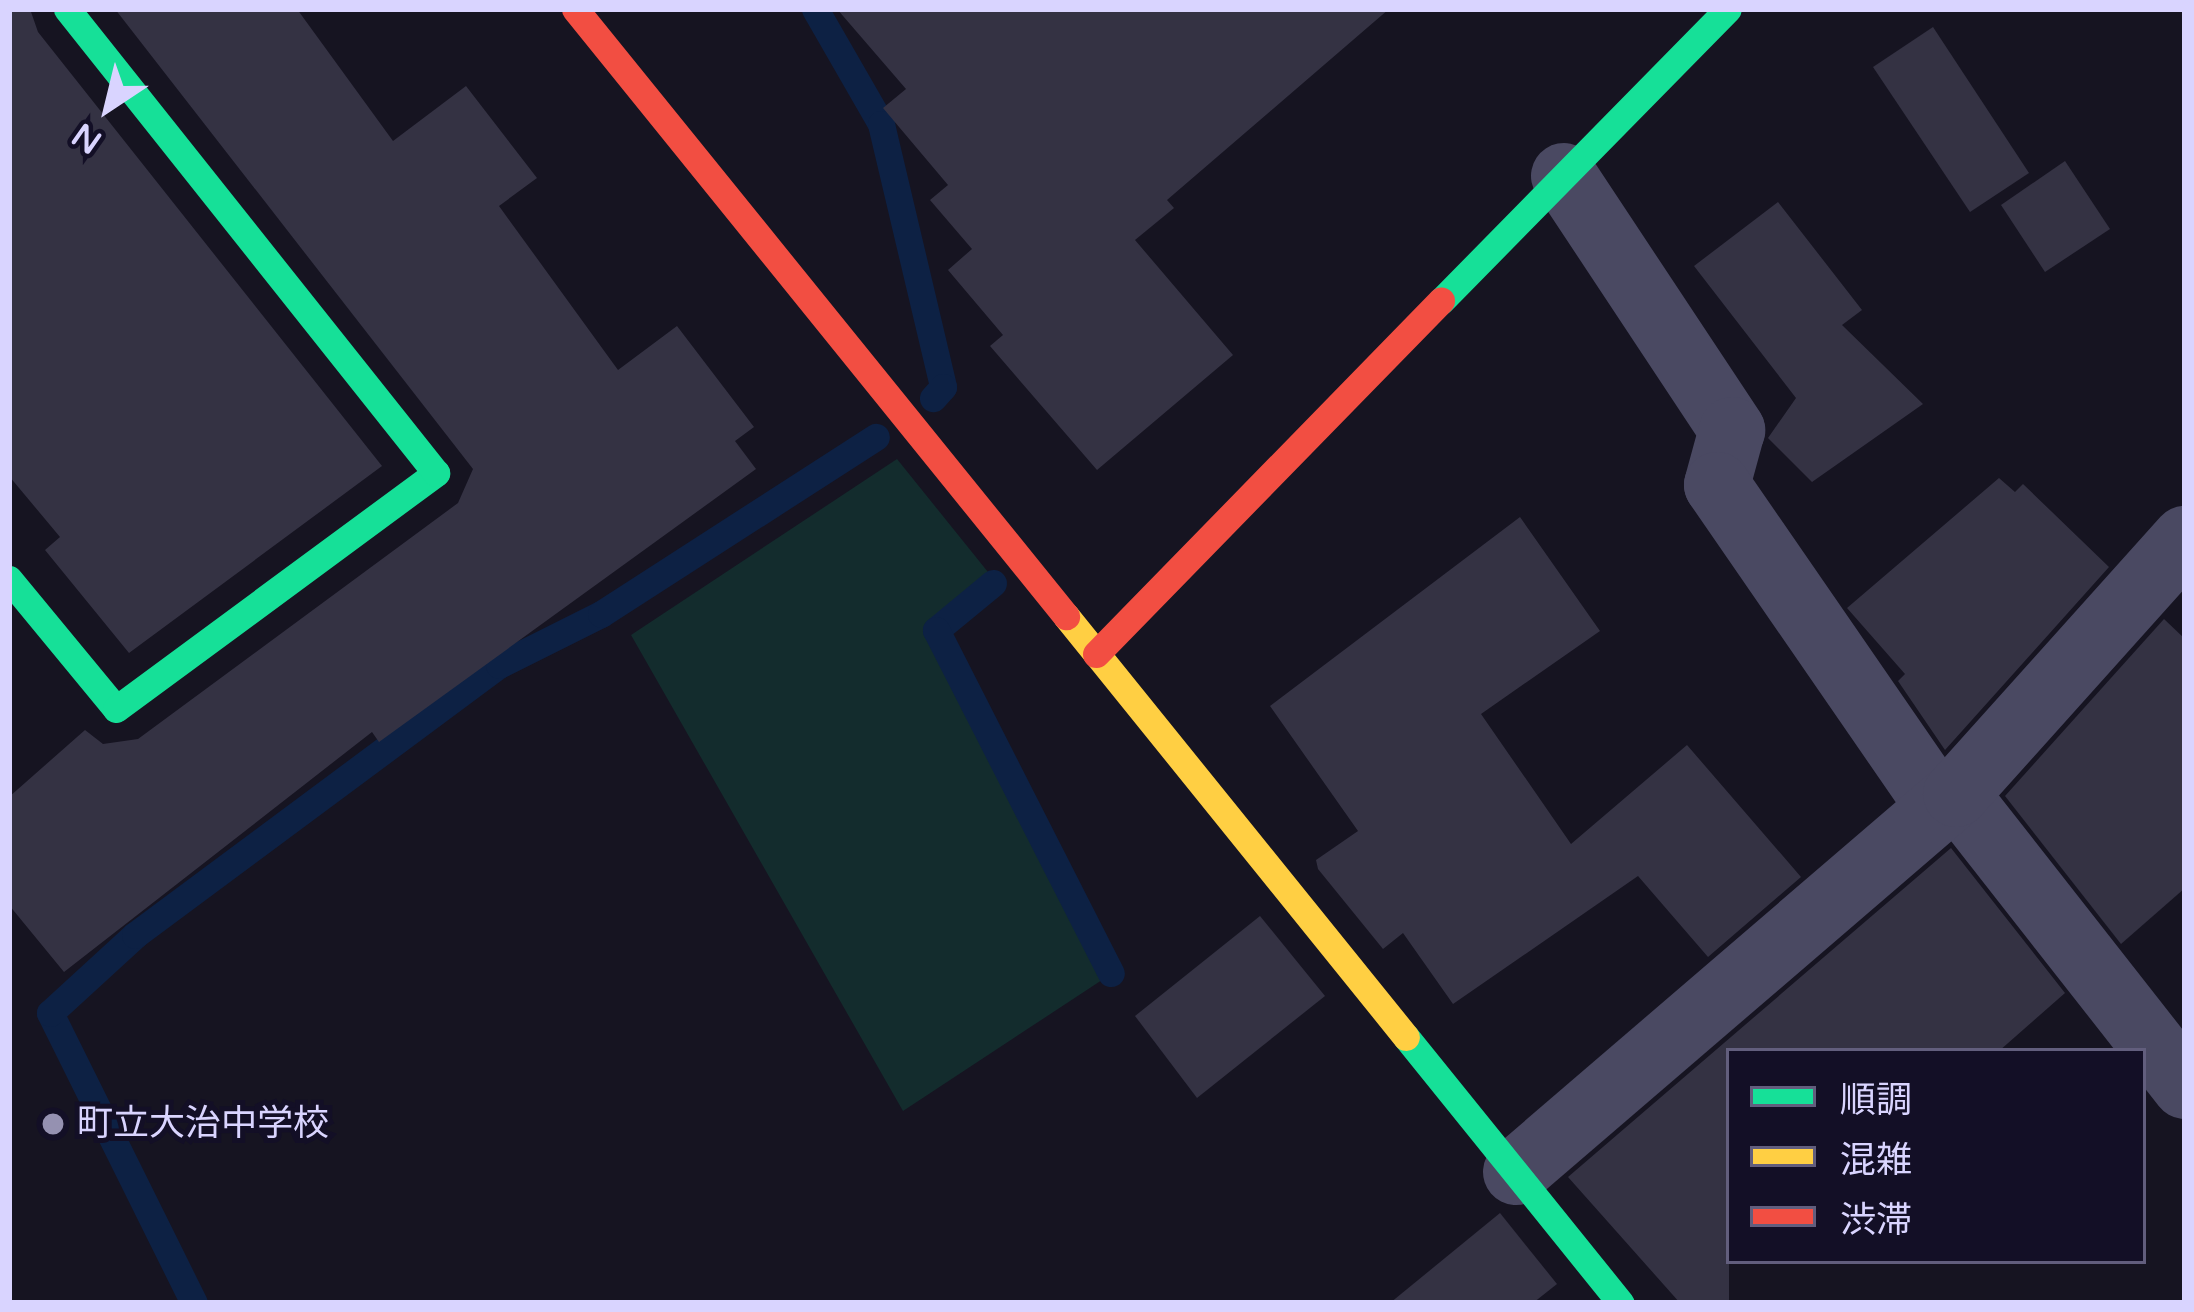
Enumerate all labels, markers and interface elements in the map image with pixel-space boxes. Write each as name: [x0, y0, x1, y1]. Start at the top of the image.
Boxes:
north arrow: [48, 48, 168, 168]
text: N: [65, 114, 109, 161]
legend: [1726, 1048, 2146, 1264]
text: 順調: [1840, 1079, 1912, 1122]
place label: 町立大治中学校: [77, 1102, 329, 1146]
marker: 町立大治中学校: [40, 1111, 66, 1137]
text: 混雑: [1840, 1139, 1912, 1182]
text: 渋滞: [1840, 1199, 1912, 1242]

